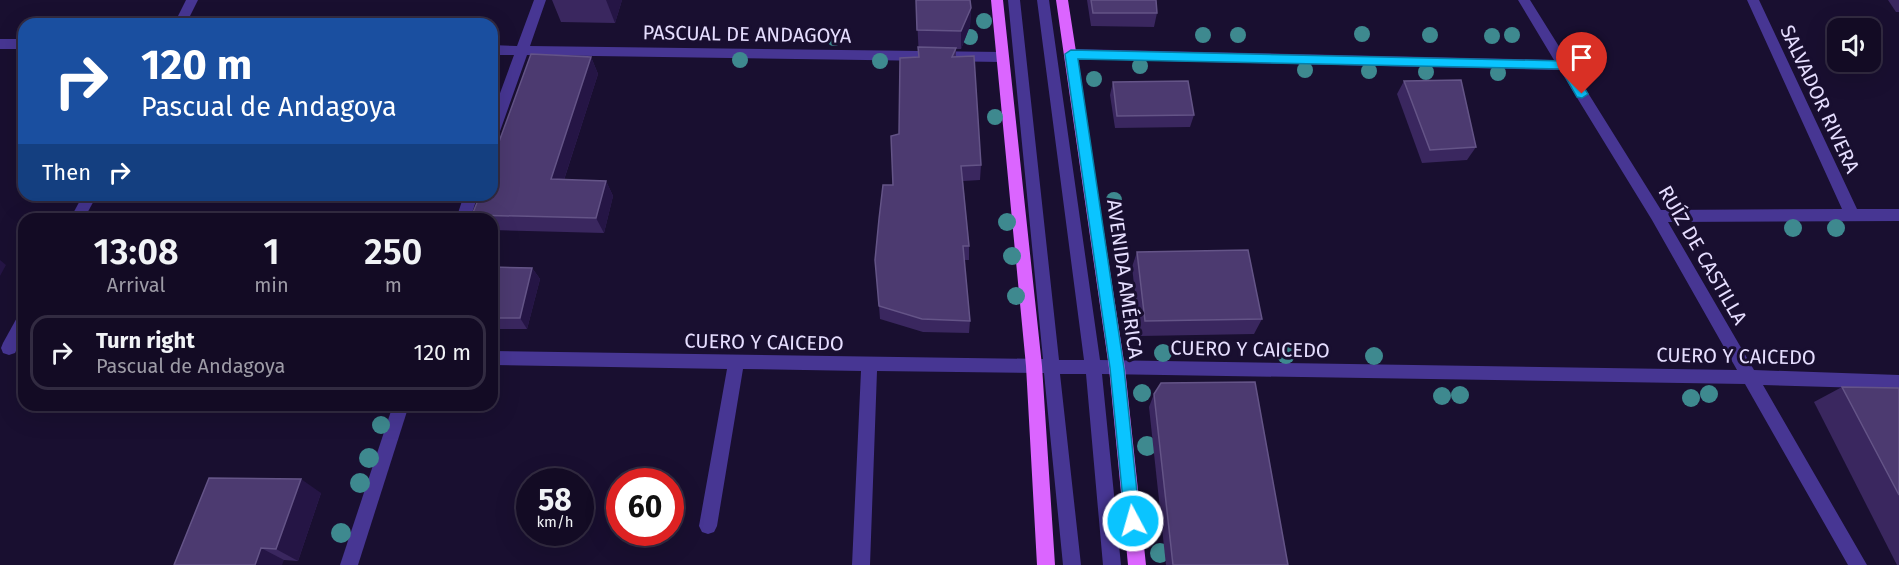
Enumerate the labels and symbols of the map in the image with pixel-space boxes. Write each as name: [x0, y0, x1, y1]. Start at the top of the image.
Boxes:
street label: PASCUAL DE ANDAGOYA: [642, 20, 852, 48]
street label: SALVADOR RIVERA: [1775, 21, 1865, 177]
pin: [1556, 32, 1607, 94]
street label: RUÍZ DE CASTILLA: [1653, 181, 1753, 329]
street label: AVENIDA AMÉRICA: [1102, 198, 1148, 361]
street label: CUERO Y CAICEDO: [684, 329, 844, 355]
street label: CUERO Y CAICEDO: [1170, 336, 1330, 362]
street label: CUERO Y CAICEDO: [1656, 343, 1816, 369]
speed limit sign: 60: [606, 468, 684, 546]
position arrow: [1101, 489, 1165, 553]

